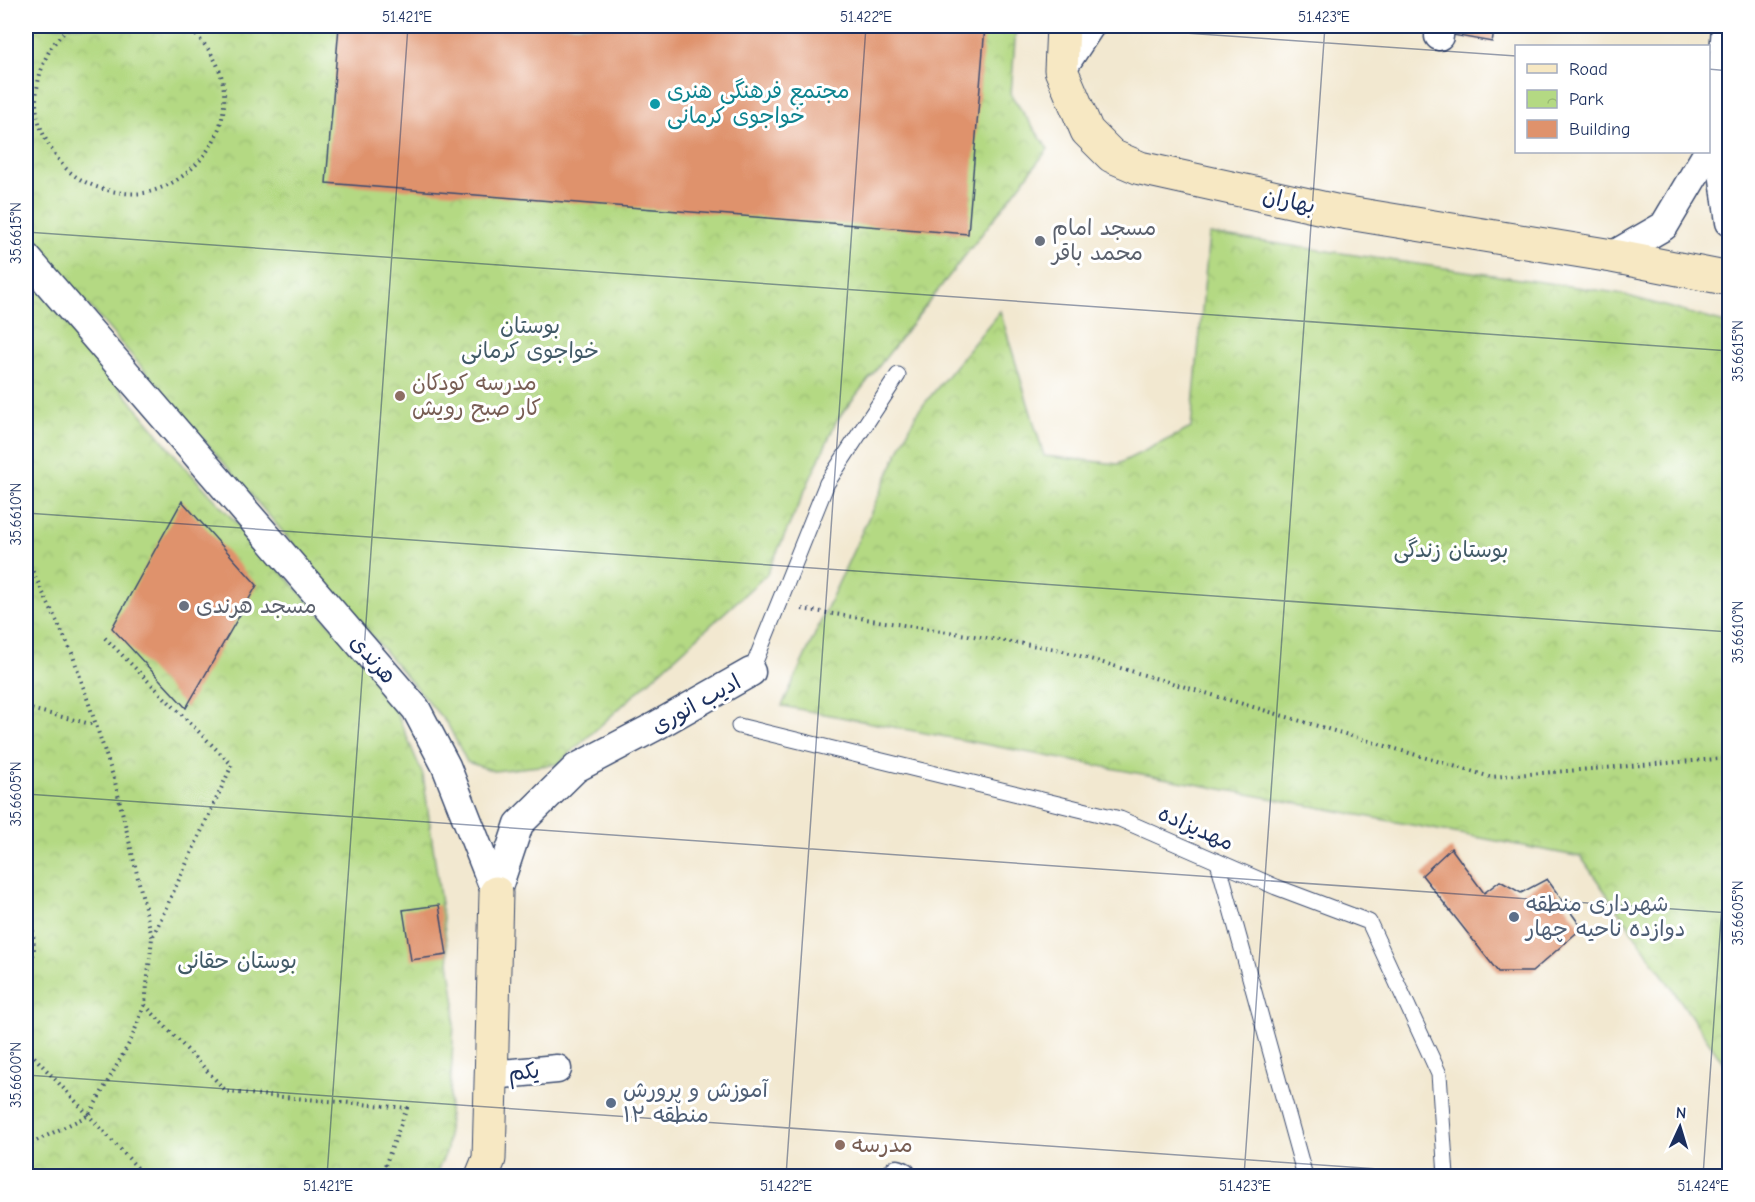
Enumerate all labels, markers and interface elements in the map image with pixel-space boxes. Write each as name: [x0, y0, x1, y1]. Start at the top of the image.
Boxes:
text: 51.421°E: [382, 8, 432, 26]
text: 51.422°E: [840, 8, 892, 26]
text: 51.423°E: [1298, 8, 1350, 26]
legend: [1515, 45, 1710, 153]
text: Road: [1569, 59, 1608, 80]
place label: مجتمع فرهنگی هنری خواجوی كرمانی: [667, 78, 849, 130]
text: Park: [1569, 89, 1604, 110]
marker: مجتمع فرهنگی هنری خواجوی كرمانی: [648, 97, 662, 111]
text: Building: [1569, 119, 1631, 140]
street label: بهاران: [1260, 183, 1318, 219]
text: 35.6615°N: [7, 202, 25, 264]
place label: مسجد امام محمد باقر: [1050, 215, 1156, 266]
marker: مسجد امام محمد باقر: [1033, 234, 1047, 248]
park label: بوستان خواجوی کرمانی: [461, 313, 599, 365]
text: 35.6615°N: [1729, 320, 1747, 382]
place label: مدرسه کودکان کار صبح رویش: [412, 370, 541, 423]
marker: مدرسه کودکان کار صبح رویش: [393, 389, 407, 403]
text: 35.6610°N: [7, 483, 25, 545]
park label: بوستان زندگی: [1394, 537, 1508, 564]
place label: مسجد هرندی: [196, 593, 317, 619]
marker: مسجد هرندی: [177, 599, 191, 613]
text: 35.6610°N: [1729, 601, 1747, 663]
street label: هرندی: [345, 629, 401, 689]
street label: ادیب انوری: [647, 669, 745, 739]
text: 35.6605°N: [7, 761, 25, 827]
street label: مهدیزاده: [1154, 800, 1238, 856]
text: 35.6605°N: [1729, 880, 1747, 946]
place label: شهرداری منطقه دوازده ناحیه چهار: [1524, 891, 1685, 942]
marker: شهرداری منطقه دوازده ناحیه چهار: [1507, 910, 1521, 924]
park label: بوستان حقانی: [177, 948, 297, 975]
text: 35.6600°N: [7, 1042, 25, 1108]
street label: یکم: [507, 1058, 541, 1089]
place label: آموزش و پرورش منطقه ۱۲: [623, 1077, 770, 1128]
marker: آموزش و پرورش منطقه ۱۲: [604, 1096, 618, 1110]
north arrow: [1650, 1097, 1710, 1157]
text: N: [1675, 1104, 1687, 1122]
place label: مدرسه: [852, 1132, 913, 1158]
marker: مدرسه: [833, 1138, 847, 1152]
text: 51.421°E: [303, 1177, 353, 1195]
text: 51.422°E: [760, 1177, 812, 1195]
text: 51.423°E: [1219, 1177, 1271, 1195]
text: 51.424°E: [1677, 1177, 1729, 1195]

